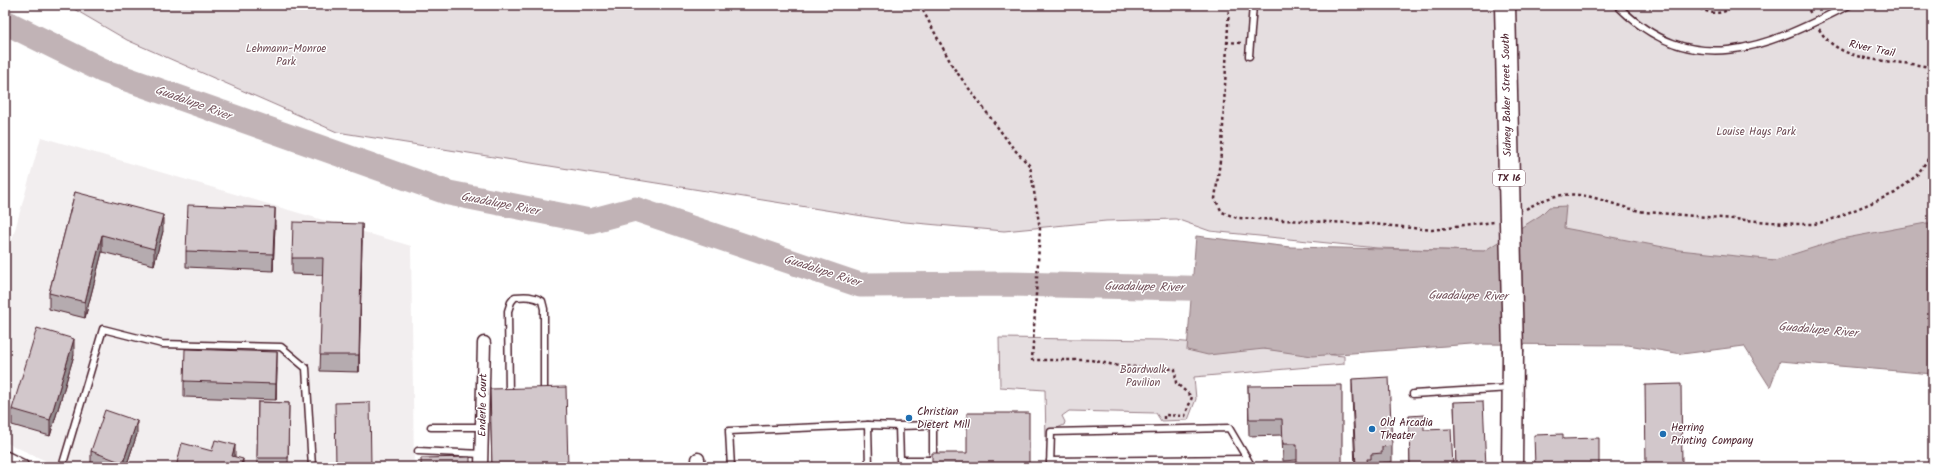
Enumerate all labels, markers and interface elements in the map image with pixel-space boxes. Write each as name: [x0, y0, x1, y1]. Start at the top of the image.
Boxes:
street label: Sidney Baker Street South: [1497, 33, 1517, 157]
street label: River Trail: [1847, 35, 1897, 63]
park label: Lehmann-Monroe Park: [246, 40, 326, 71]
water label: Guadalupe River: [152, 81, 236, 127]
park label: Louise Hays Park: [1716, 123, 1797, 141]
road number: TX 16: [1493, 170, 1525, 186]
water label: Guadalupe River: [459, 187, 544, 221]
water label: Guadalupe River: [781, 250, 866, 293]
water label: Guadalupe River: [1104, 277, 1187, 297]
water label: Guadalupe River: [1428, 286, 1511, 306]
water label: Guadalupe River: [1778, 317, 1861, 343]
park label: Boardwalk Pavilion: [1120, 361, 1167, 392]
street label: Enderle Court: [473, 373, 493, 437]
place label: Christian Dietert Mill: [917, 403, 970, 434]
marker: Christian Dietert Mill: [904, 413, 914, 423]
place label: Old Arcadia Theater: [1380, 414, 1433, 445]
place label: Herring Printing Company: [1671, 419, 1754, 450]
marker: Old Arcadia Theater: [1367, 424, 1377, 434]
marker: Herring Printing Company: [1658, 429, 1668, 439]

